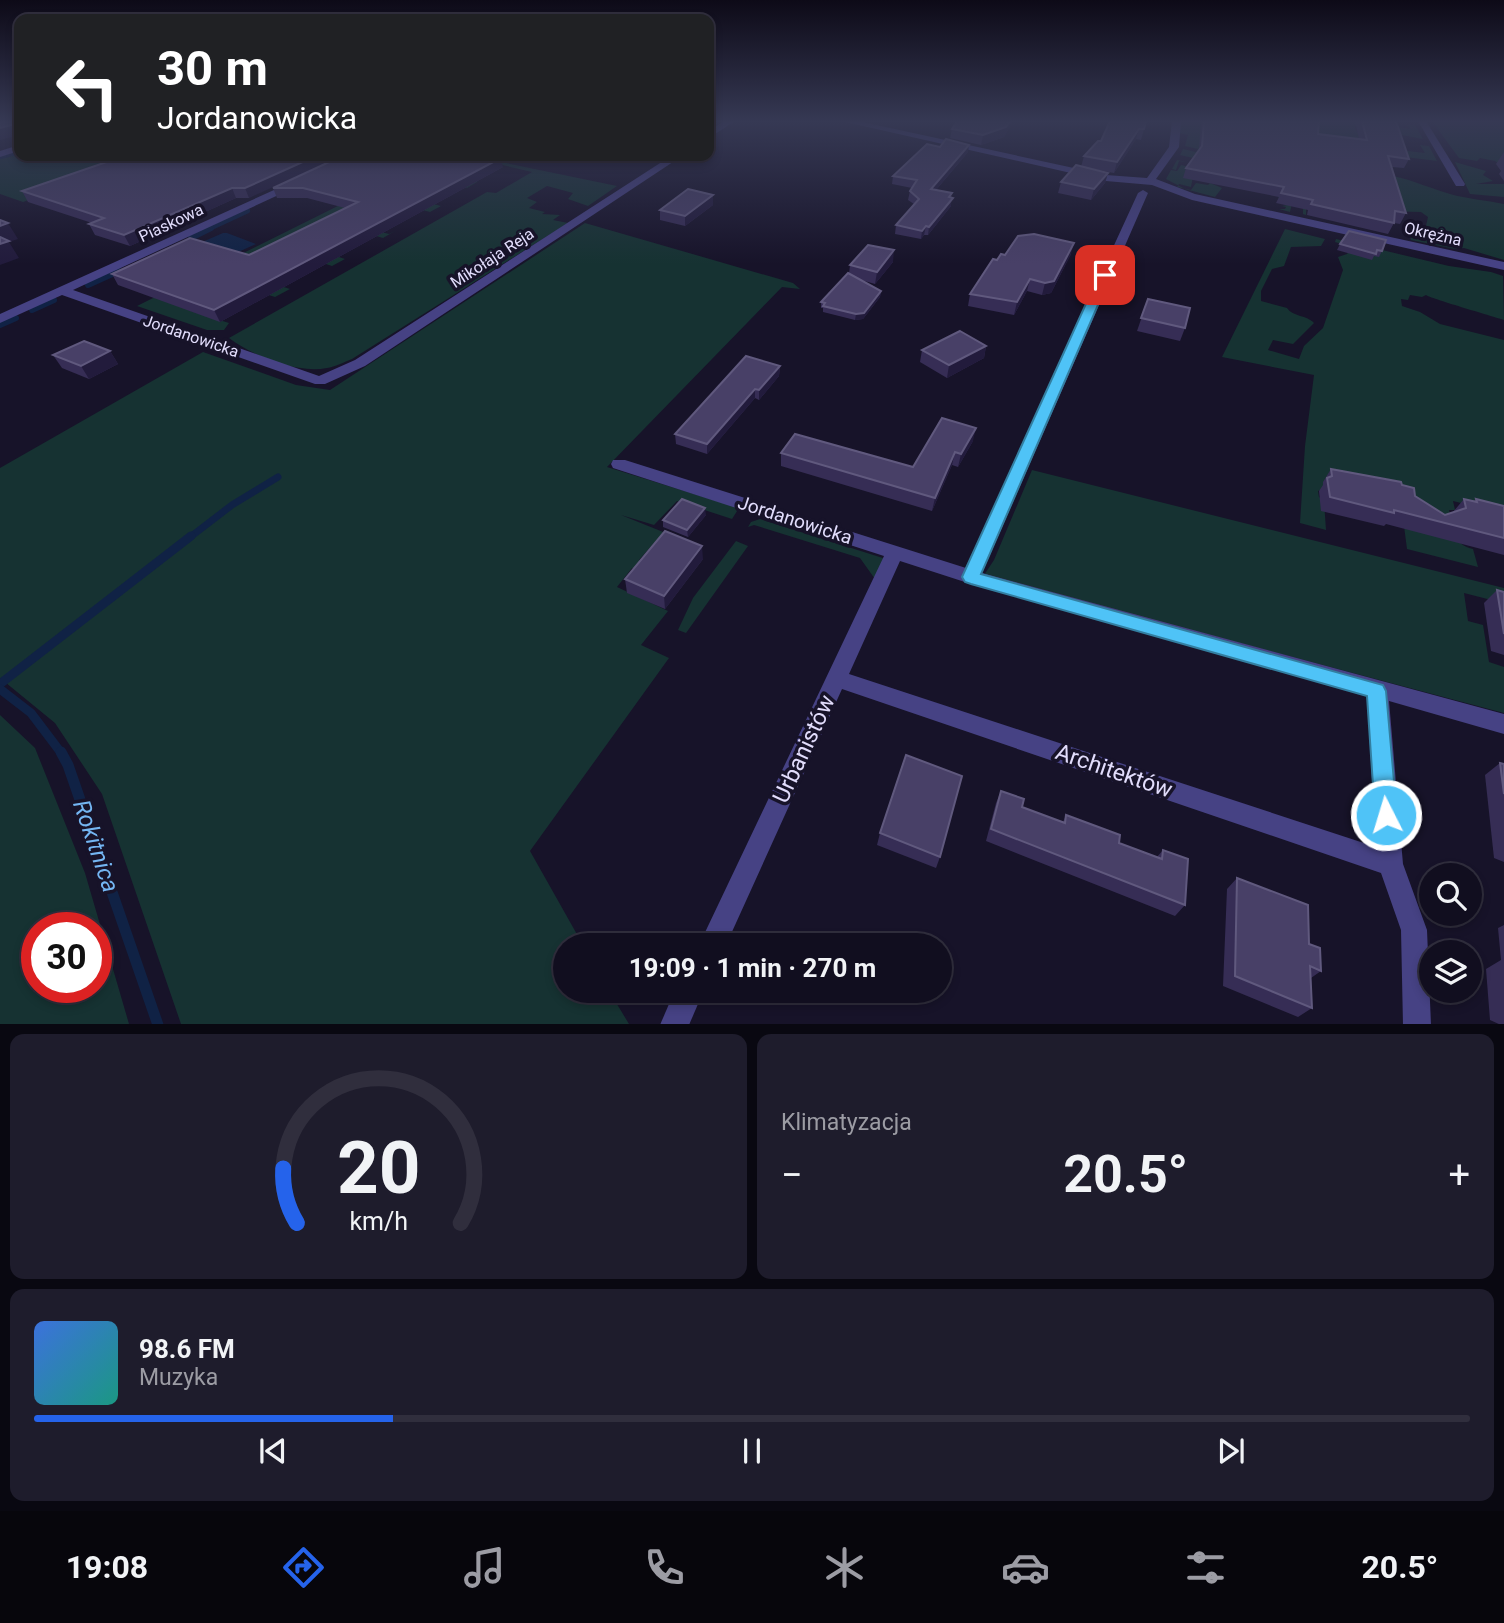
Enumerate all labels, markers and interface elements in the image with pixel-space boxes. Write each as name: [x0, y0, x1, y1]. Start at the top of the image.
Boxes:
text: 30 m: [157, 40, 268, 97]
icon: left: [42, 42, 133, 133]
text: Jordanowicka: [157, 99, 357, 137]
street label: Piaskowa: [136, 200, 206, 246]
street label: Okrężna: [1402, 218, 1464, 250]
street label: Mikołaja Reja: [447, 224, 537, 292]
pin: [1075, 245, 1135, 305]
icon: arrive: [1086, 256, 1124, 294]
street label: Jordanowicka: [141, 311, 241, 361]
street label: Jordanowicka: [735, 491, 855, 549]
street label: Urbanistów: [767, 691, 841, 807]
street label: Architektów: [1052, 738, 1176, 804]
position arrow: [1349, 778, 1423, 852]
water label: Rokitnica: [67, 796, 125, 896]
map controls: [1419, 863, 1482, 1003]
button: search: [1419, 863, 1482, 926]
speed limit sign: 30: [21, 912, 112, 1003]
button: layers: [1419, 940, 1482, 1003]
text: 19:09 · 1 min · 270 m: [629, 953, 876, 983]
text: Klimatyzacja: [781, 1109, 912, 1136]
text: 20: [337, 1125, 420, 1211]
text: 20.5°: [1063, 1144, 1188, 1205]
text: −: [781, 1153, 803, 1197]
text: +: [1448, 1153, 1470, 1197]
text: km/h: [349, 1206, 408, 1235]
text: 98.6 FM: [139, 1334, 235, 1364]
text: Muzyka: [139, 1364, 218, 1391]
icon: previous: [254, 1432, 292, 1470]
icon: pause: [733, 1432, 771, 1470]
icon: next: [1212, 1432, 1250, 1470]
icon: directions: [279, 1543, 328, 1592]
icon: music: [460, 1543, 509, 1592]
icon: phone: [640, 1543, 689, 1592]
icon: climate: [820, 1543, 869, 1592]
icon: car: [1001, 1543, 1050, 1592]
icon: filters: [1181, 1543, 1230, 1592]
text: 19:08: [66, 1548, 148, 1586]
text: 20.5°: [1361, 1548, 1438, 1586]

